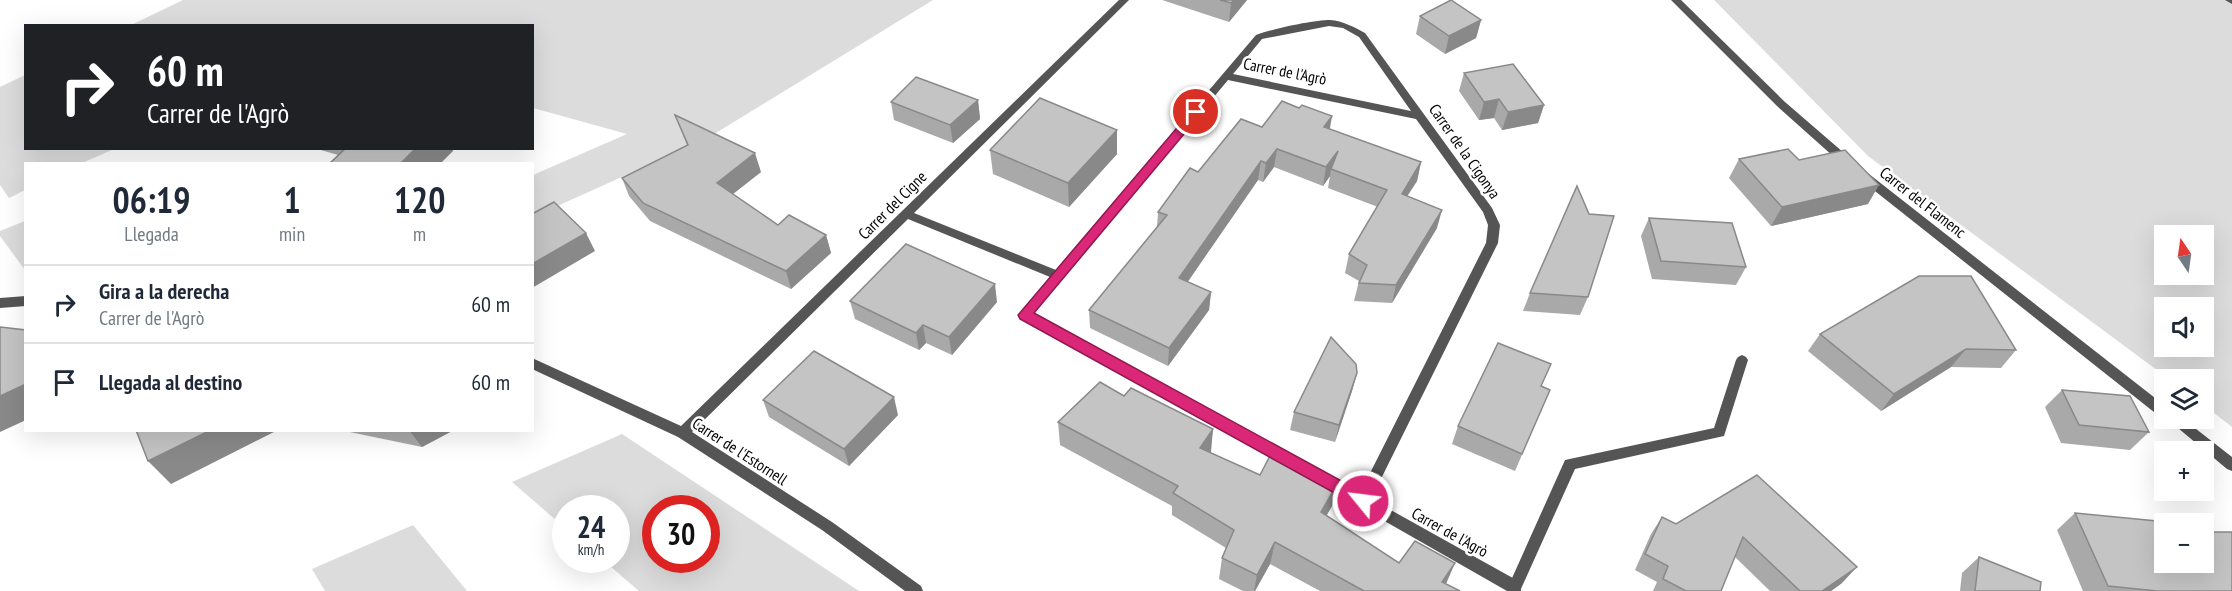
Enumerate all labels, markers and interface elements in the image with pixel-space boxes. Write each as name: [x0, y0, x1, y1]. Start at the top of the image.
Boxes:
text: 60 m: [147, 43, 224, 98]
icon: right: [48, 48, 126, 126]
street label: Carrer de l'Agrò: [1242, 53, 1328, 89]
pin: [1170, 86, 1221, 137]
icon: arrive: [1179, 95, 1212, 128]
text: Carrer de l'Agrò: [147, 96, 289, 130]
street label: Carrer de la Cigonya: [1425, 100, 1505, 202]
street label: Carrer del Flamenc: [1876, 162, 1970, 242]
street label: Carrer del Cigne: [854, 167, 930, 243]
text: 06:19: [113, 176, 190, 223]
text: 1: [283, 176, 301, 223]
text: 120: [394, 176, 445, 223]
text: Llegada: [124, 221, 179, 247]
text: min: [279, 221, 305, 247]
text: m: [413, 221, 426, 247]
north arrow: [2154, 225, 2214, 285]
map controls: [2154, 225, 2214, 573]
text: Gira a la derecha: [99, 277, 229, 305]
icon: right: [48, 288, 81, 321]
text: 60 m: [471, 290, 510, 318]
button: sound: [2154, 297, 2214, 357]
text: Carrer de l'Agrò: [99, 305, 204, 331]
icon: arrive: [48, 366, 81, 399]
text: Llegada al destino: [99, 368, 242, 396]
text: 60 m: [471, 368, 510, 396]
button: layers: [2154, 369, 2214, 429]
street label: Carrer de l'Estornell: [689, 413, 791, 489]
button: +: [2154, 441, 2214, 501]
position arrow: [1331, 469, 1395, 533]
speed limit sign: 30: [642, 495, 720, 573]
street label: Carrer de l'Agrò: [1408, 503, 1492, 561]
text: 24: [577, 507, 605, 546]
button: −: [2154, 513, 2214, 573]
text: km/h: [578, 540, 604, 559]

